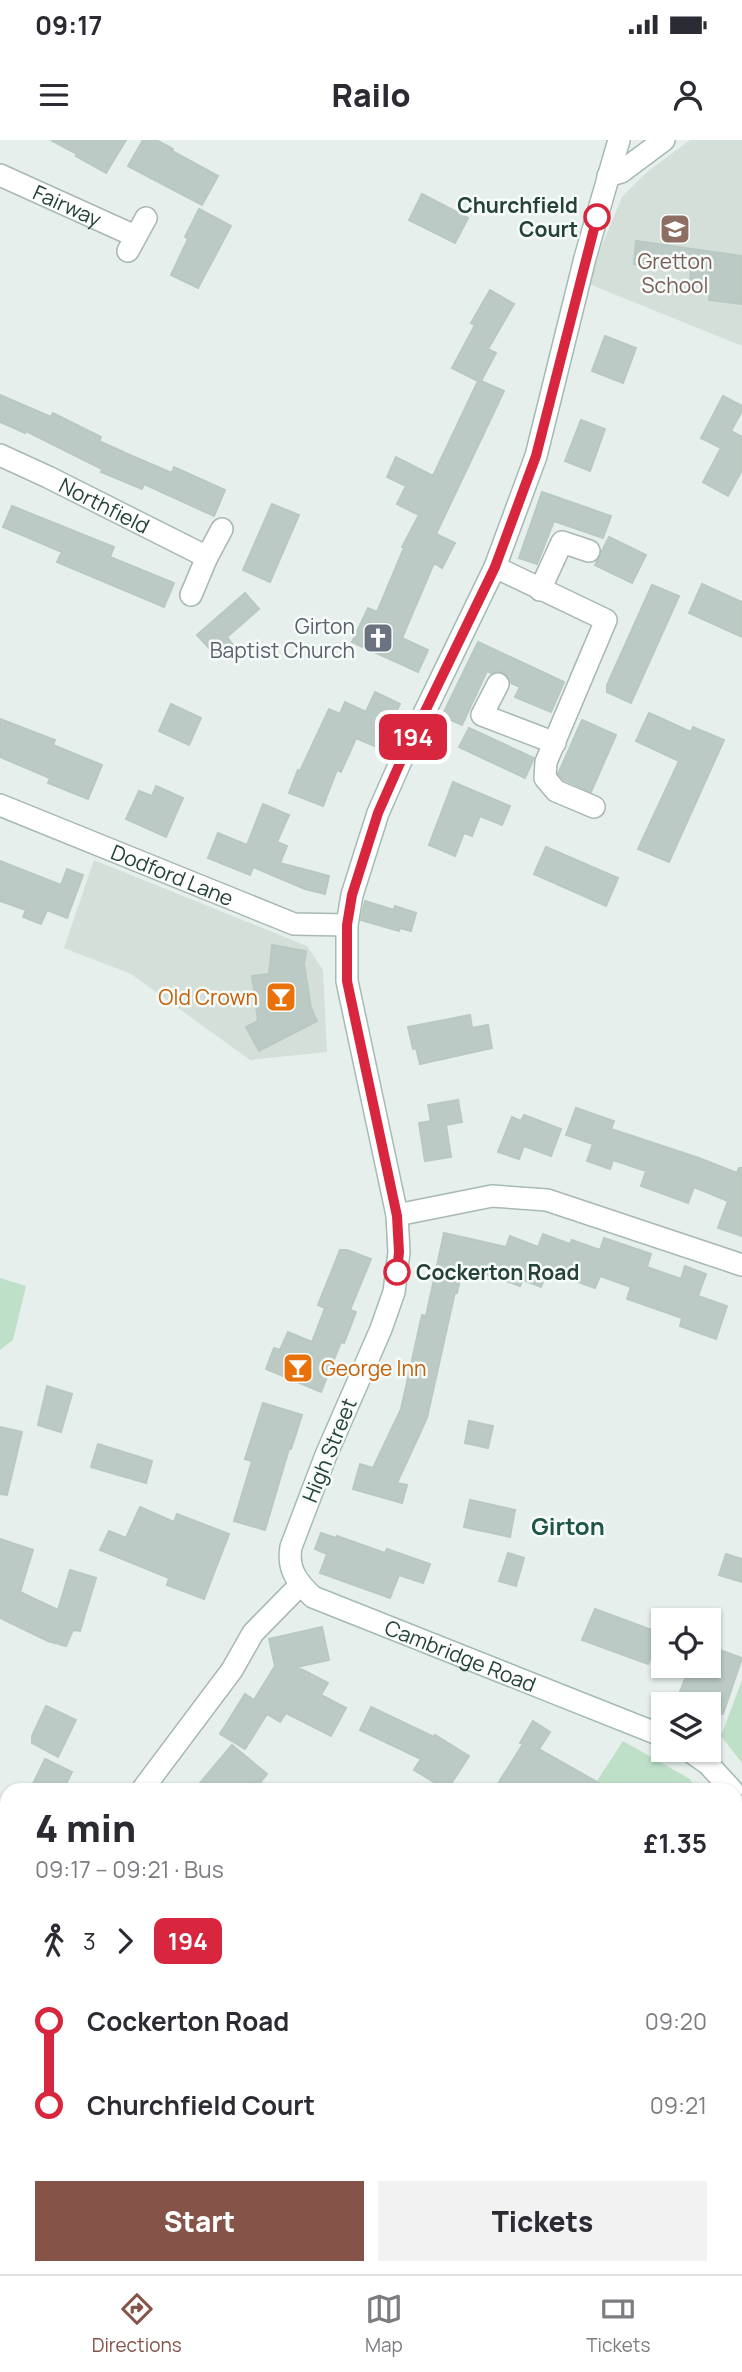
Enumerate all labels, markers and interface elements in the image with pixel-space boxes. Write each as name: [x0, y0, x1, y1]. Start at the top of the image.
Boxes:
text: 09:17: [35, 7, 102, 43]
text: Railo: [331, 73, 411, 117]
icon: menu: [35, 76, 73, 114]
icon: person: [669, 76, 707, 114]
street label: Fairway: [29, 178, 106, 233]
place label: Churchfield Court: [457, 191, 578, 243]
marker: Churchfield Court: [584, 204, 610, 230]
school or university icon: Gretton School: [658, 212, 692, 246]
place label: Gretton School: [638, 247, 712, 299]
street label: Northfield: [55, 471, 154, 540]
place label: Girton Baptist Church: [210, 612, 355, 664]
church icon: Girton Baptist Church: [361, 621, 395, 655]
line badge: 194: [373, 714, 453, 760]
text: 194: [393, 720, 433, 753]
street label: Dodford Lane: [107, 838, 238, 912]
bar icon: Old Crown: [264, 980, 298, 1014]
place label: Old Crown: [158, 983, 258, 1011]
place label: Cockerton Road: [416, 1258, 579, 1286]
marker: Cockerton Road: [384, 1259, 410, 1285]
bar icon: George Inn: [281, 1351, 315, 1385]
place label: George Inn: [321, 1354, 426, 1382]
street label: High Street: [295, 1394, 363, 1506]
district label: Girton: [531, 1509, 605, 1542]
map controls: [651, 1608, 721, 1762]
button: locate: [651, 1608, 721, 1678]
street label: Cambridge Road: [381, 1613, 540, 1698]
button: layers: [651, 1692, 721, 1762]
text: 4 min: [35, 1801, 136, 1853]
text: £1.35: [644, 1825, 707, 1861]
text: 09:17 – 09:21 · Bus: [35, 1853, 224, 1885]
icon: walk: [35, 1922, 73, 1960]
icon: forward: [106, 1922, 144, 1960]
text: 194: [168, 1924, 208, 1957]
text: 3: [83, 1925, 96, 1957]
text: Cockerton Road: [87, 2003, 289, 2039]
text: 09:20: [645, 2005, 707, 2037]
text: Churchfield Court: [87, 2087, 315, 2123]
text: 09:21: [650, 2089, 707, 2121]
button: Start: [35, 2181, 364, 2261]
button: Tickets: [378, 2181, 707, 2261]
tab: Directions: [92, 2290, 182, 2358]
tab: Map: [365, 2290, 403, 2358]
tab: Tickets: [586, 2290, 650, 2358]

